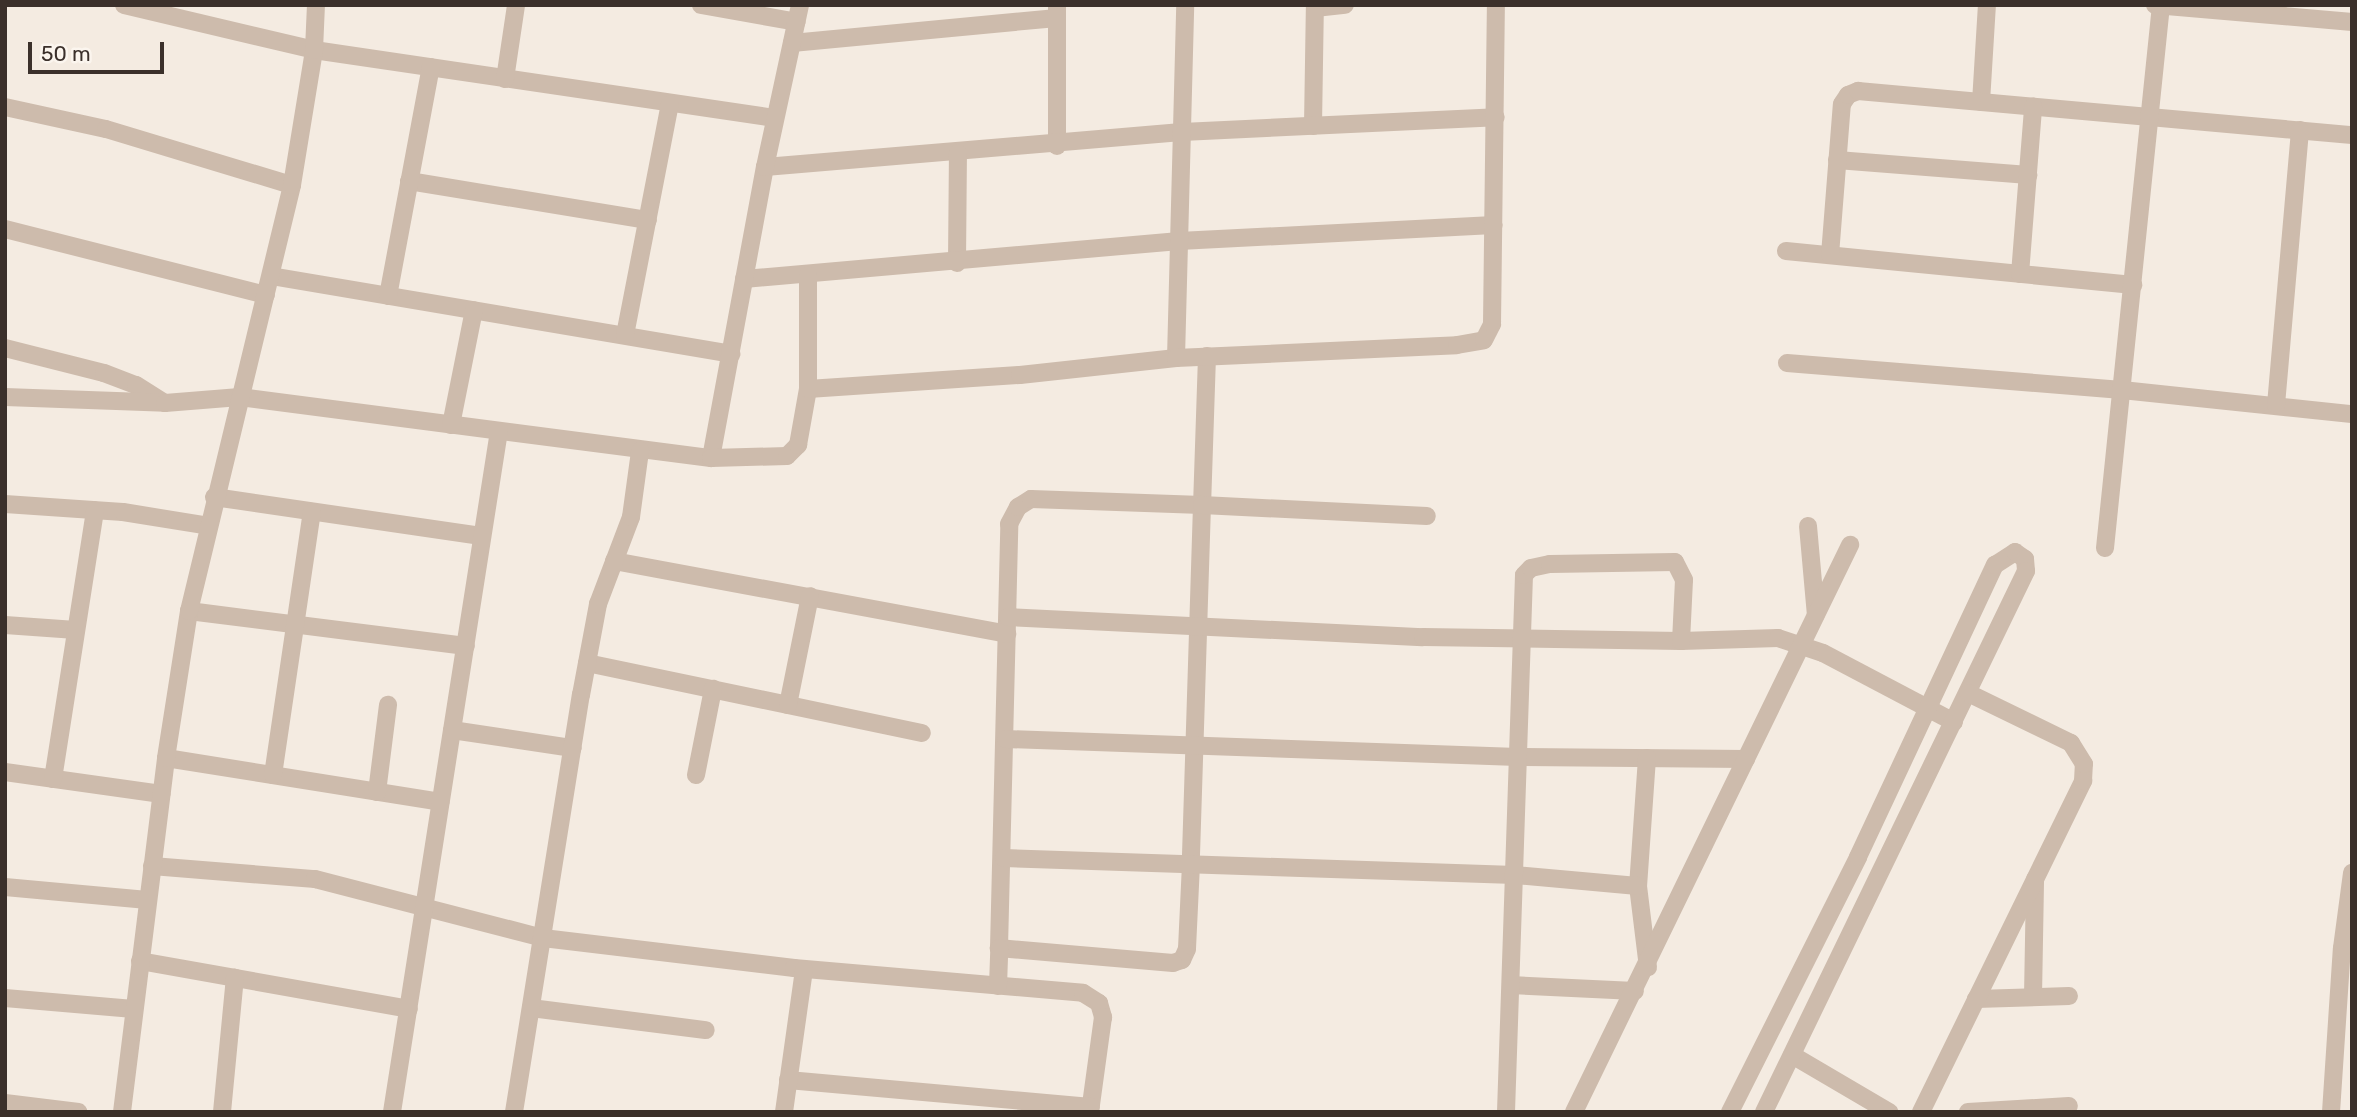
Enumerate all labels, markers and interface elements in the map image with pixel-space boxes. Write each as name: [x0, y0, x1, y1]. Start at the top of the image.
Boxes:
scale bar: [32, 28, 168, 72]
text: 50 m: [41, 41, 91, 66]

